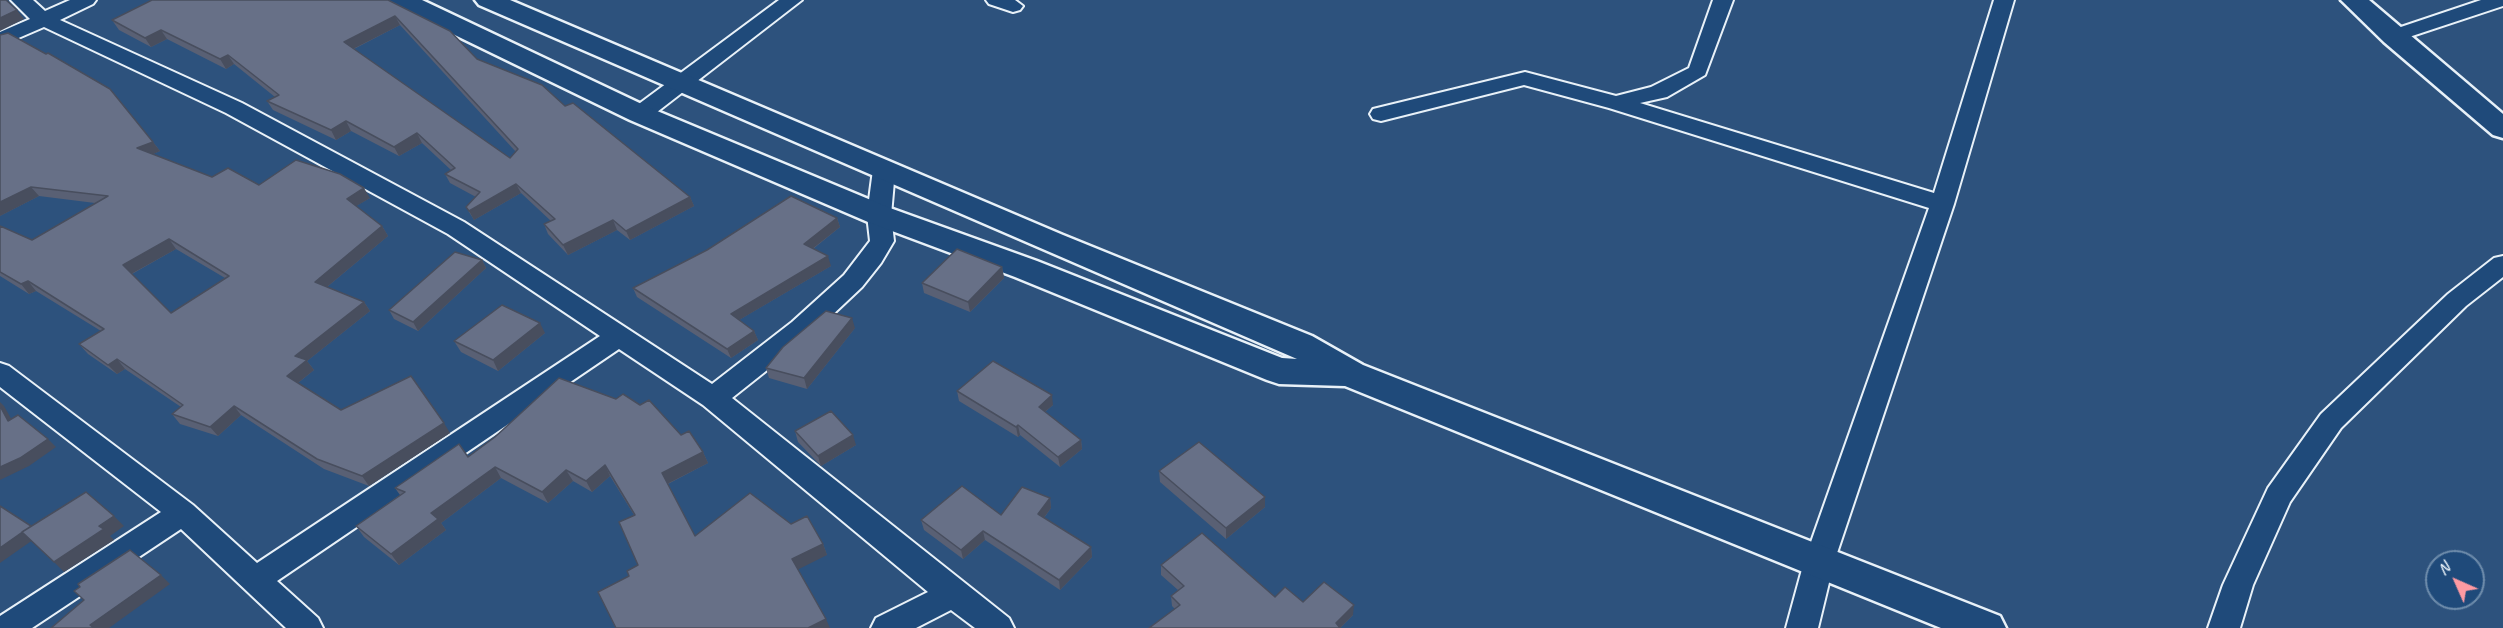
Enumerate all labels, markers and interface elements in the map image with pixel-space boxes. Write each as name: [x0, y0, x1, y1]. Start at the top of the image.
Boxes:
north arrow: [2425, 550, 2485, 610]
text: N: [2433, 558, 2454, 579]

